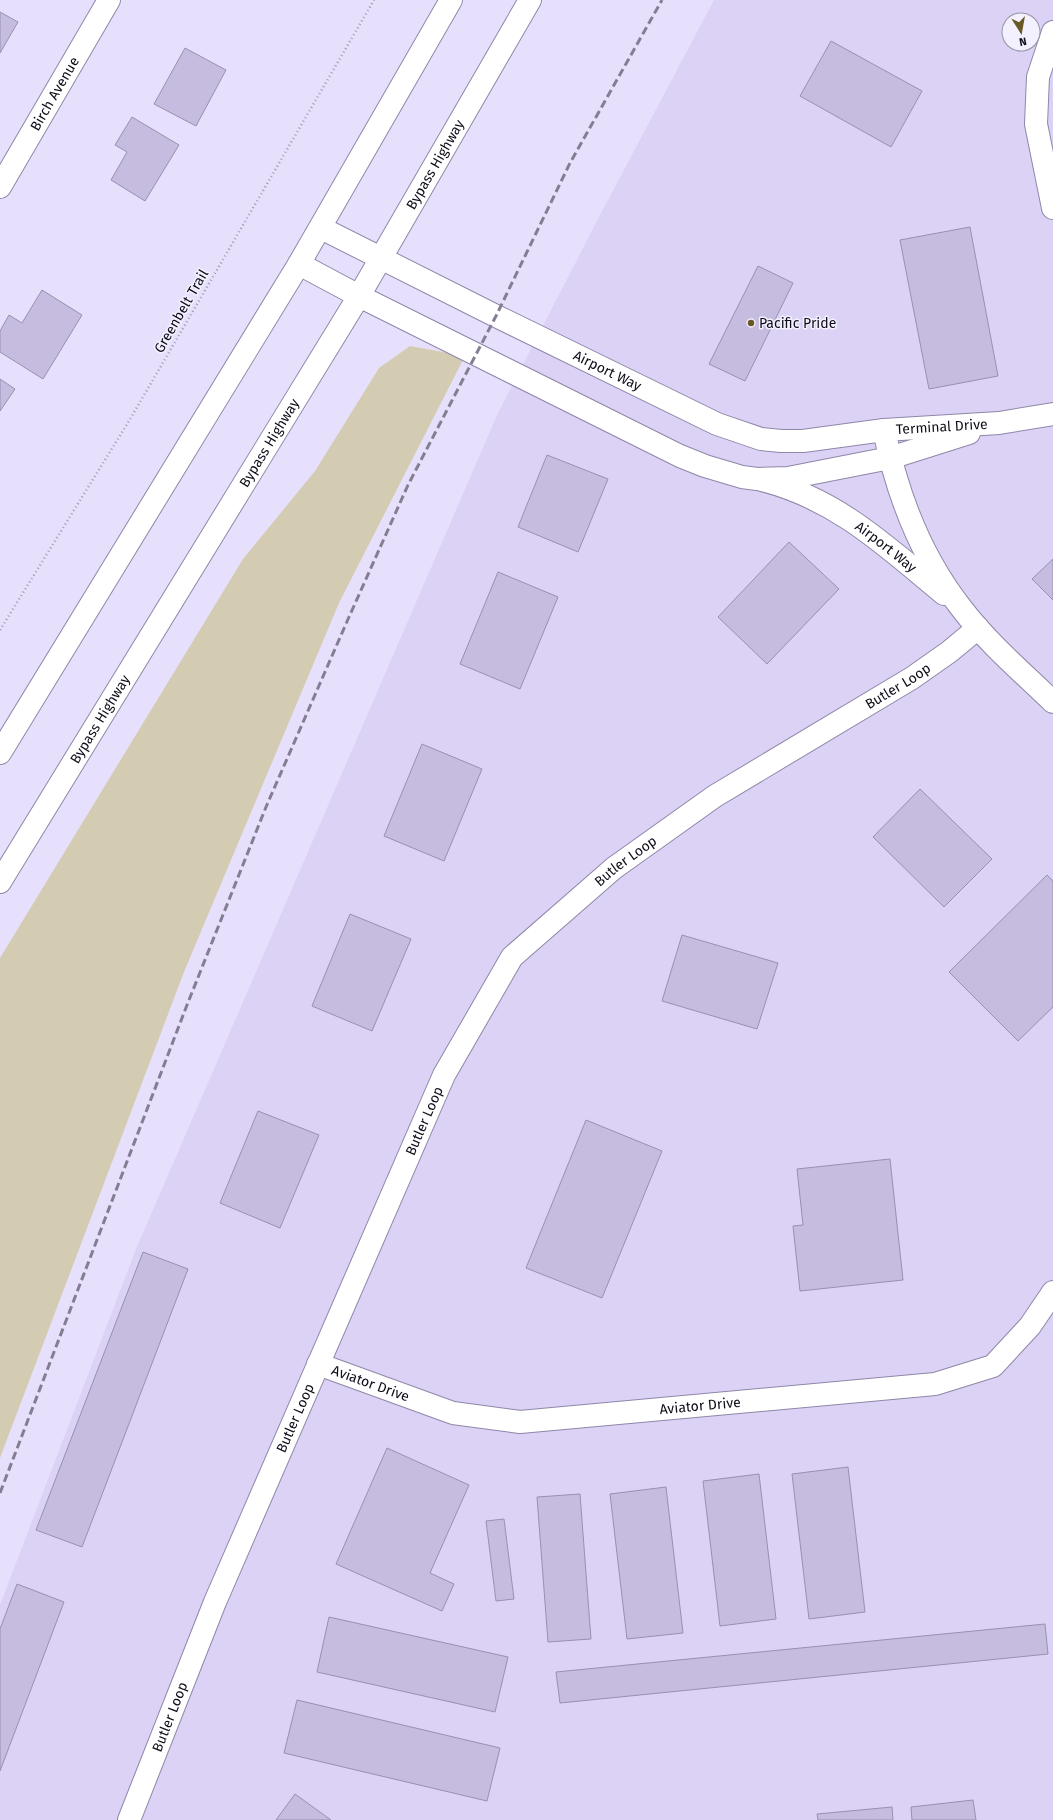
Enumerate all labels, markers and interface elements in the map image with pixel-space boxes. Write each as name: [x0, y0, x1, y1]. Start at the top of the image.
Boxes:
north arrow: [1001, 12, 1041, 52]
text: N: [1018, 34, 1028, 48]
street label: Birch Avenue: [27, 54, 83, 134]
street label: Bypass Highway: [403, 117, 468, 213]
street label: Greenbelt Trail: [151, 267, 212, 356]
place label: Pacific Pride: [759, 315, 836, 332]
marker: Pacific Pride: [746, 318, 756, 328]
street label: Airport Way: [571, 347, 644, 395]
street label: Bypass Highway: [236, 396, 303, 491]
street label: Terminal Drive: [895, 416, 988, 438]
street label: Airport Way: [852, 518, 920, 576]
street label: Butler Loop: [862, 660, 934, 713]
street label: Bypass Highway: [67, 672, 134, 767]
street label: Butler Loop: [591, 832, 660, 890]
street label: Butler Loop: [402, 1084, 447, 1158]
street label: Aviator Drive: [329, 1362, 412, 1405]
street label: Butler Loop: [273, 1381, 318, 1455]
street label: Aviator Drive: [659, 1394, 741, 1418]
street label: Butler Loop: [149, 1680, 192, 1754]

